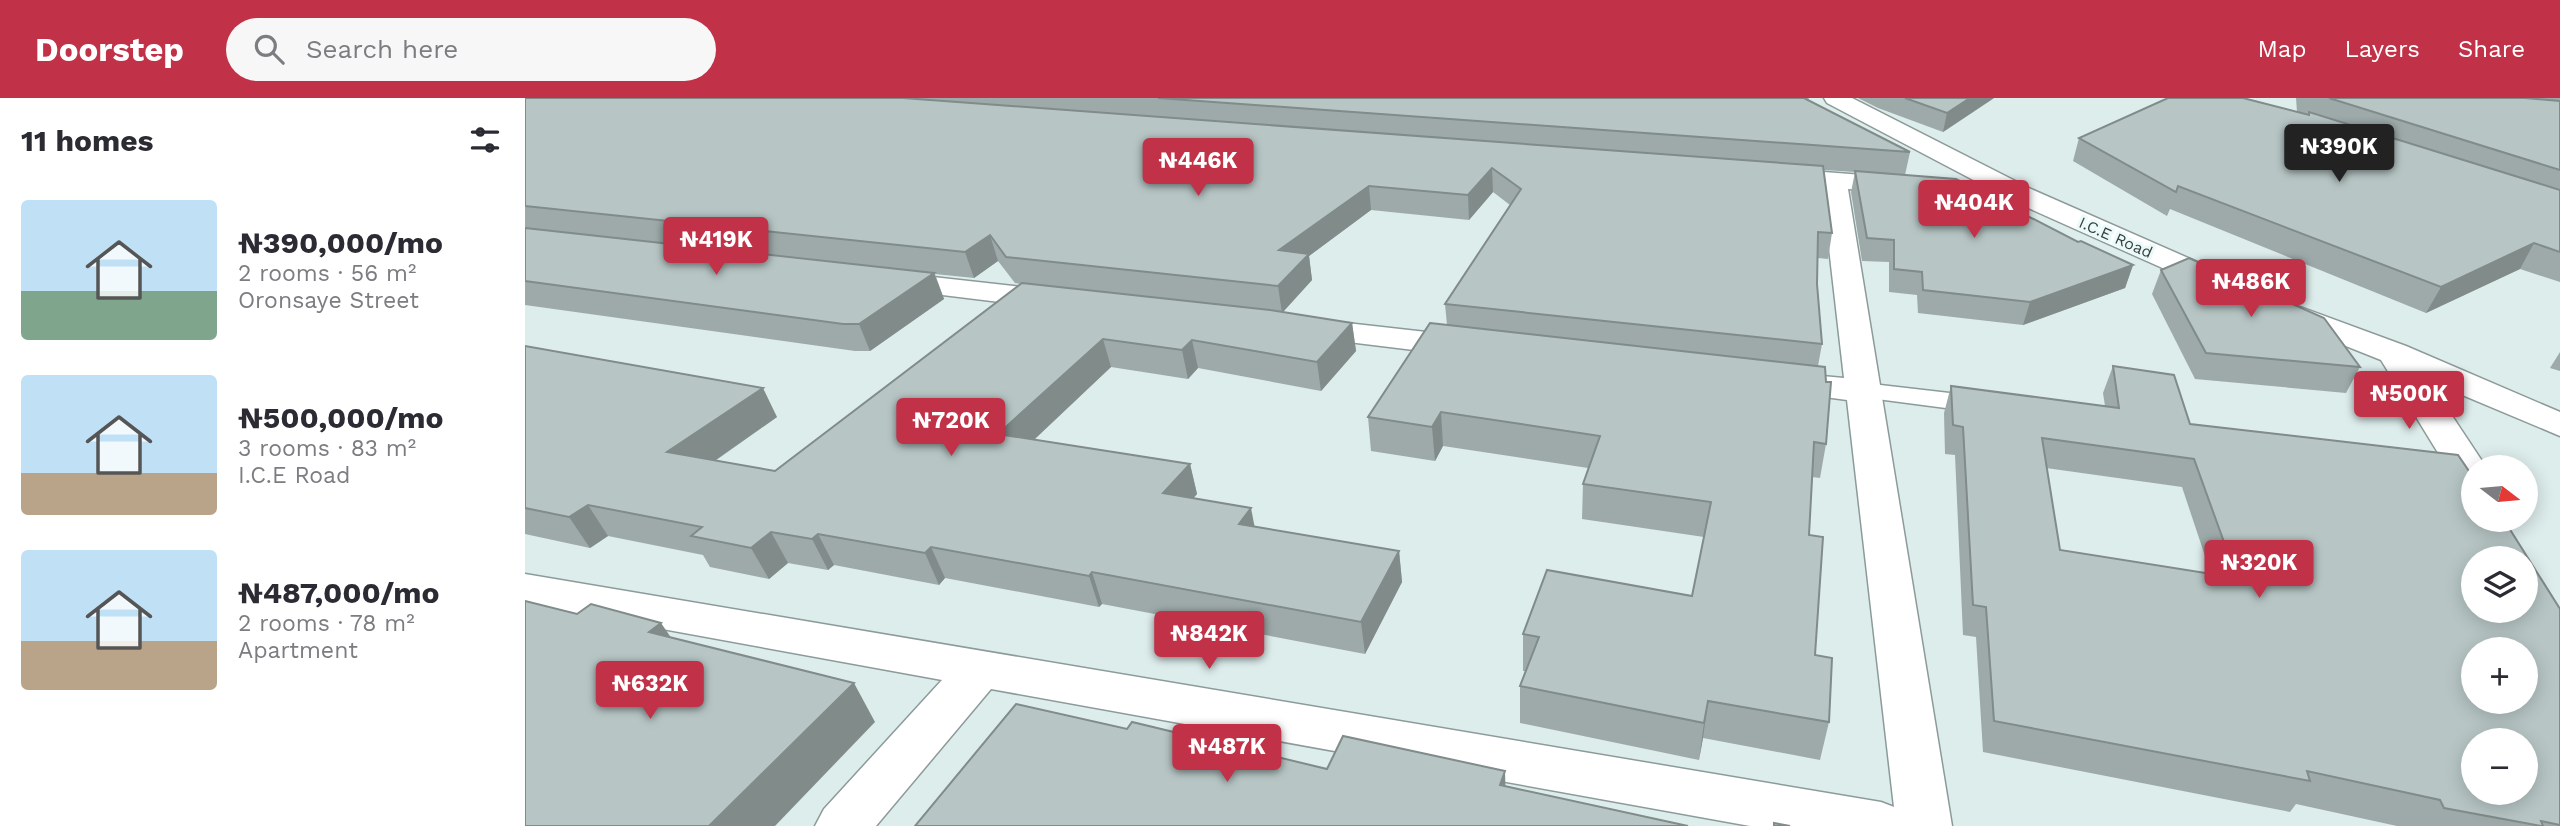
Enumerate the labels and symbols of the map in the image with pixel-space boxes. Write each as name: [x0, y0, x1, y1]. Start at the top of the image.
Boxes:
pin: ₦390K: [2290, 125, 2388, 184]
pin: ₦446K: [1149, 139, 1247, 198]
pin: ₦404K: [1925, 180, 2023, 240]
street label: I.C.E Road: [2076, 213, 2155, 262]
pin: ₦419K: [667, 218, 765, 277]
pin: ₦486K: [2202, 260, 2300, 319]
pin: ₦500K: [2360, 372, 2458, 431]
pin: ₦720K: [902, 398, 1000, 458]
north arrow: [2461, 455, 2537, 532]
pin: ₦320K: [2210, 540, 2308, 600]
pin: ₦842K: [1160, 612, 1258, 671]
pin: ₦632K: [601, 662, 699, 721]
pin: ₦487K: [1178, 724, 1276, 784]

